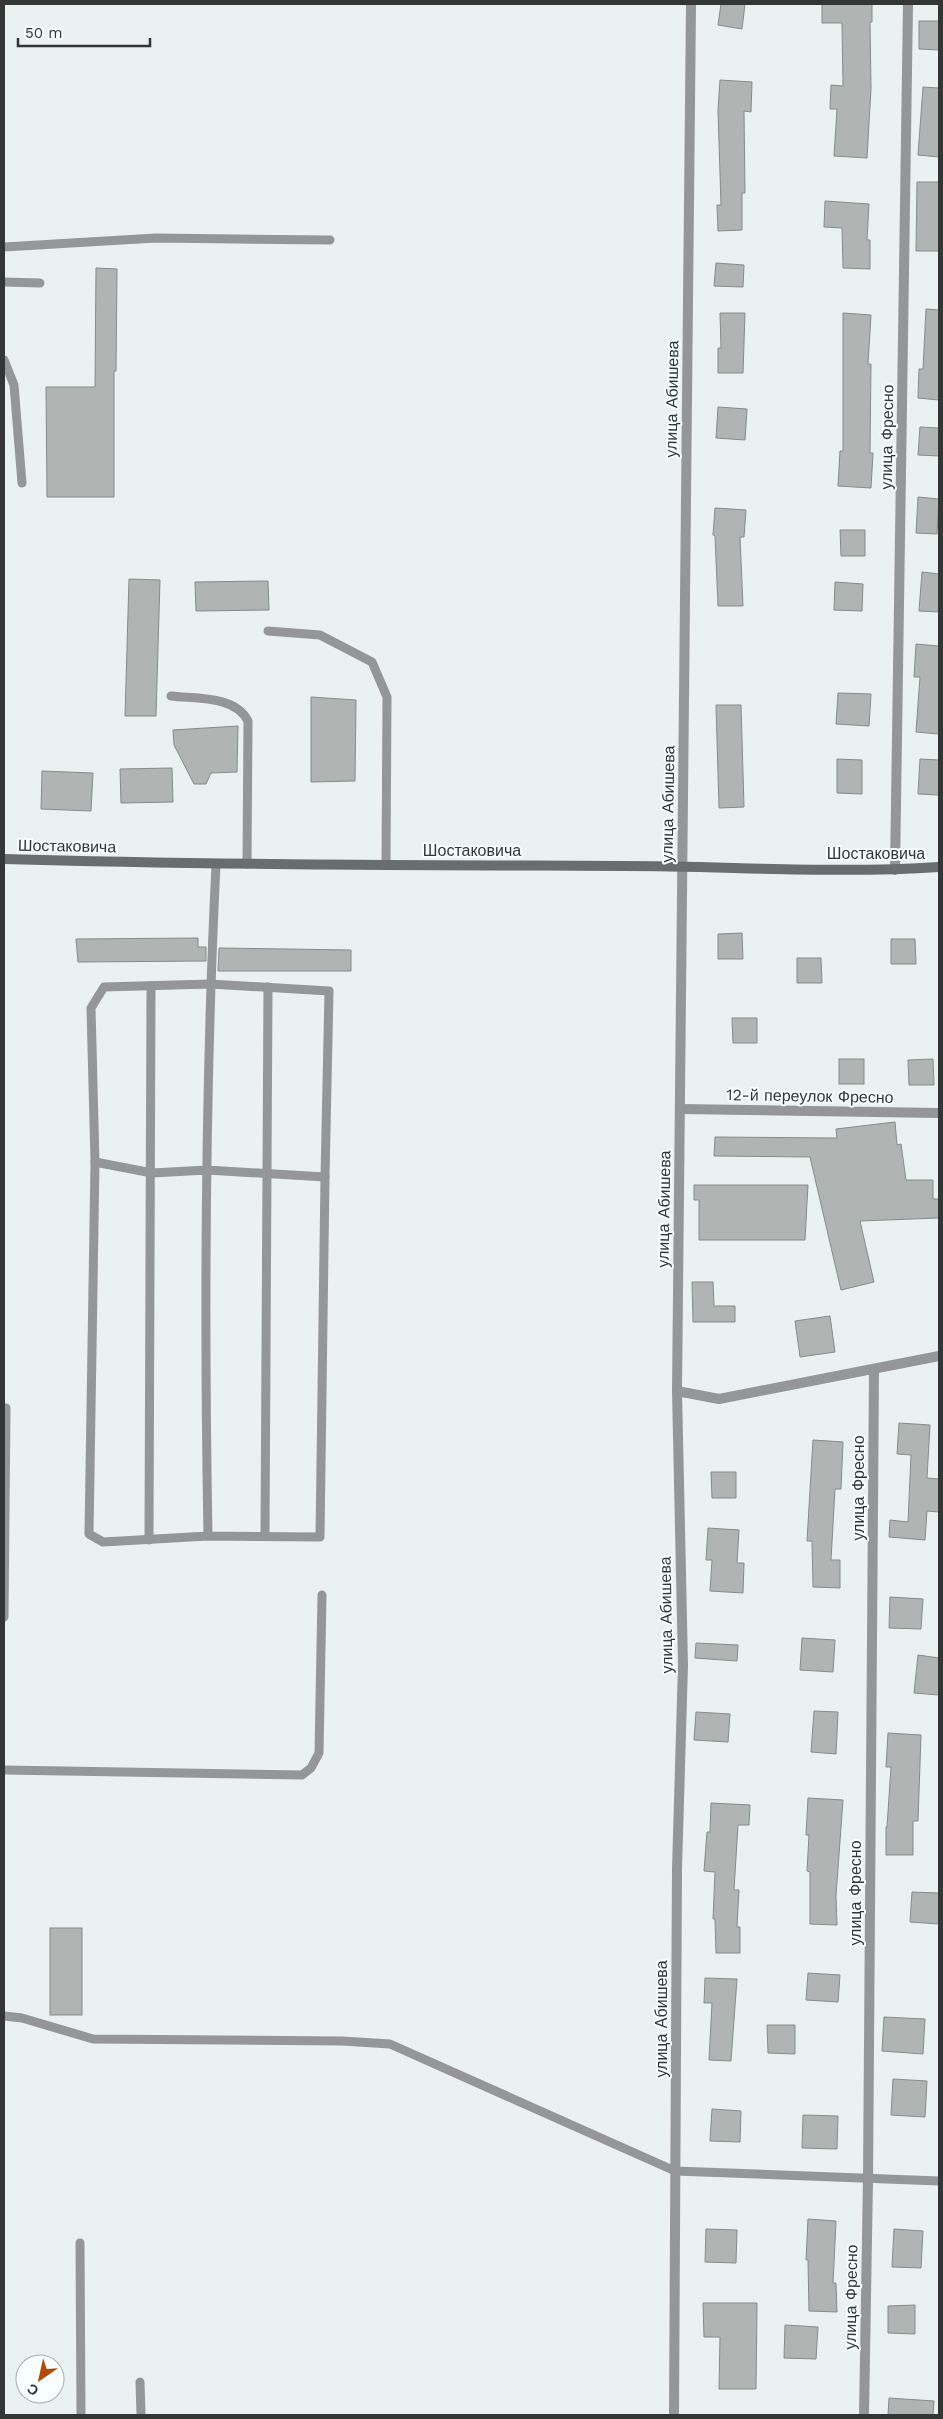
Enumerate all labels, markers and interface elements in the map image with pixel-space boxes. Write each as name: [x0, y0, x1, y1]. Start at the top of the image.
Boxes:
scale bar: [18, 15, 150, 47]
text: 50 m: [25, 24, 62, 42]
street label: улица Абишева: [661, 340, 683, 458]
street label: улица Фресно: [877, 384, 897, 490]
street label: улица Абишева: [657, 745, 679, 863]
street label: Шостаковича: [18, 836, 116, 856]
street label: Шостаковича: [423, 841, 521, 860]
street label: Шостаковича: [827, 844, 925, 863]
street label: 12-й переулок Фресно: [726, 1085, 894, 1107]
street label: улица Абишева: [653, 1150, 675, 1268]
street label: улица Фресно: [849, 1435, 868, 1541]
street label: улица Абишева: [655, 1556, 677, 1674]
street label: улица Фресно: [846, 1840, 865, 1946]
street label: улица Абишева: [652, 1960, 671, 2078]
street label: улица Фресно: [841, 2244, 861, 2350]
north arrow: [15, 2354, 65, 2404]
text: С: [24, 2380, 41, 2399]

